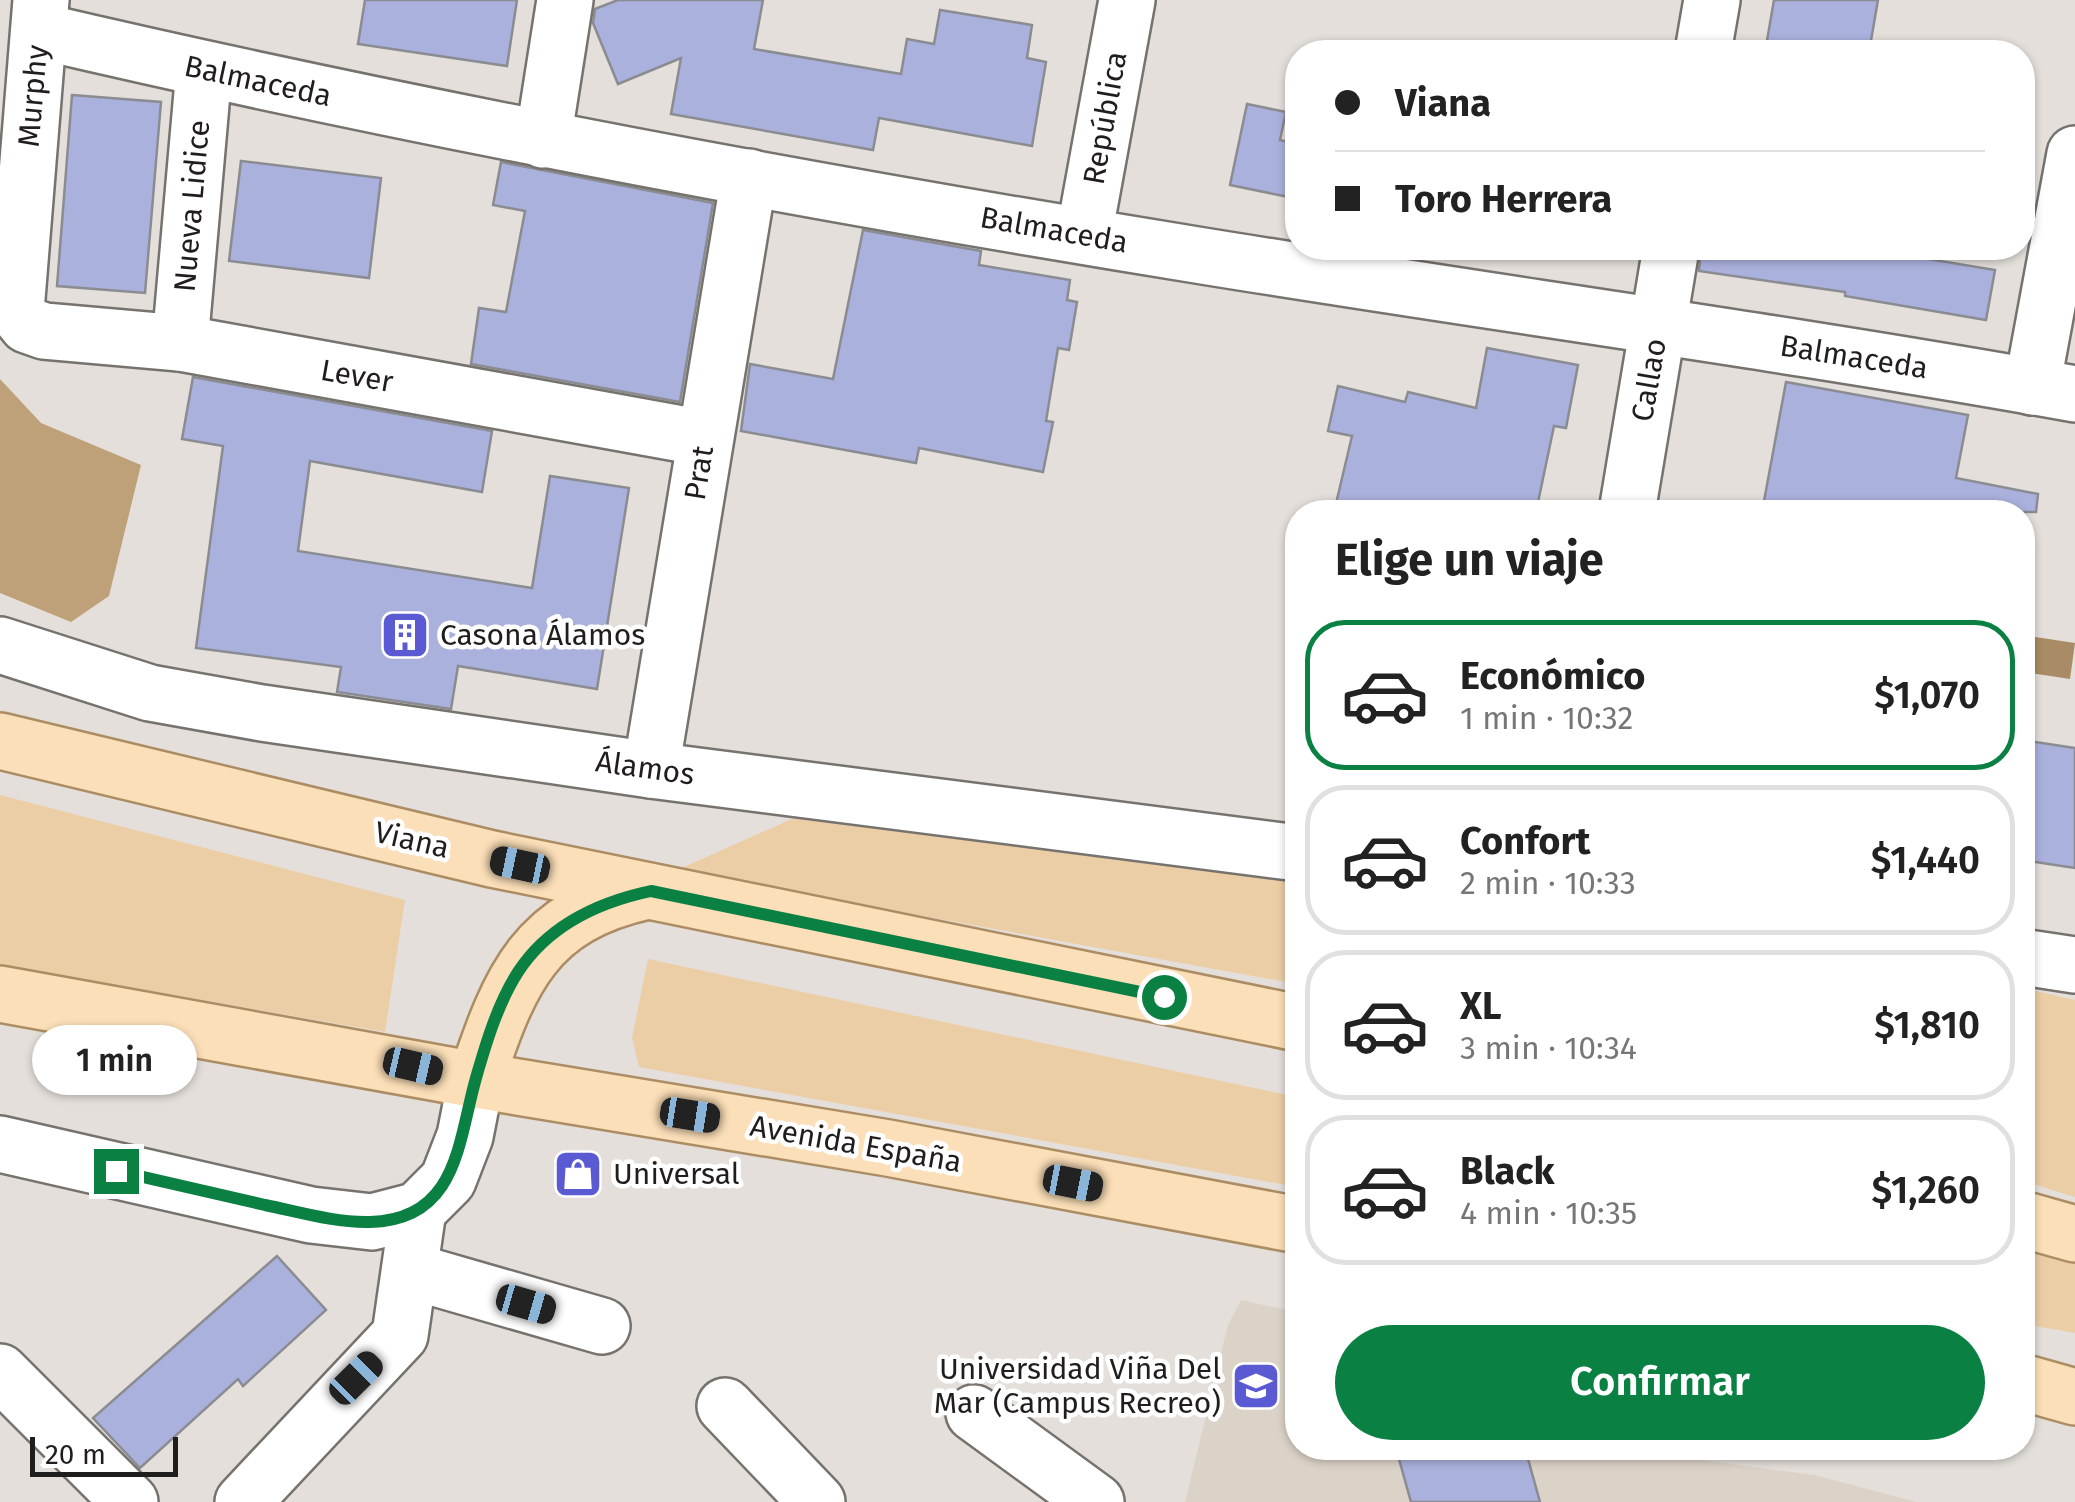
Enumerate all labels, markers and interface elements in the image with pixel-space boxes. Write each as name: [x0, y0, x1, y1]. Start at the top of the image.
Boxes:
street label: Murphy: [11, 43, 55, 149]
street label: Balmaceda: [181, 48, 335, 114]
street label: República: [1076, 49, 1134, 187]
text: Viana: [1395, 80, 1491, 126]
street label: Nueva Lidice: [167, 118, 217, 294]
text: Toro Herrera: [1395, 176, 1612, 222]
street label: Balmaceda: [977, 199, 1131, 261]
street label: Balmaceda: [1777, 328, 1931, 386]
street label: Callao: [1624, 336, 1674, 424]
street label: Lever: [318, 352, 396, 400]
street label: Prat: [677, 443, 721, 503]
text: Elige un viaje: [1335, 533, 1603, 587]
building icon: Casona Álamos: [379, 609, 431, 661]
place label: Casona Álamos: [440, 617, 645, 653]
icon: car: [1340, 650, 1430, 740]
text: Económico: [1460, 653, 1645, 699]
text: $1,070: [1874, 672, 1980, 718]
text: 1 min · 10:32: [1460, 699, 1633, 737]
street label: Álamos: [593, 743, 697, 793]
street label: Viana: [371, 814, 453, 866]
icon: car: [1340, 815, 1430, 905]
text: Confort: [1460, 818, 1590, 864]
text: $1,440: [1871, 837, 1980, 883]
car: [488, 844, 552, 886]
text: 2 min · 10:33: [1460, 864, 1636, 902]
route start: [1142, 975, 1187, 1020]
icon: car: [1340, 980, 1430, 1070]
text: XL: [1460, 983, 1502, 1029]
text: $1,810: [1874, 1002, 1980, 1048]
callout: 1 min: [34, 1026, 198, 1096]
text: 3 min · 10:34: [1460, 1029, 1637, 1067]
text: 1 min: [76, 1041, 153, 1079]
car: [380, 1045, 446, 1087]
car: [658, 1095, 722, 1135]
street label: Avenida España: [747, 1108, 965, 1180]
icon: car: [1340, 1145, 1430, 1235]
shop icon: Universal: [552, 1148, 604, 1200]
text: Black: [1460, 1148, 1555, 1194]
route end: [94, 1149, 139, 1194]
place label: Universal: [613, 1156, 740, 1192]
car: [1041, 1163, 1105, 1203]
text: $1,260: [1872, 1167, 1980, 1213]
text: 4 min · 10:35: [1460, 1194, 1637, 1232]
car: [493, 1281, 559, 1327]
button: Confirmar: [1335, 1325, 1985, 1440]
car: [324, 1346, 388, 1410]
place label: Universidad Viña Del Mar (Campus Recreo): [934, 1351, 1221, 1421]
school or university icon: Universidad Viña Del Mar (Campus Recreo): [1230, 1360, 1282, 1412]
scale bar: [30, 1432, 178, 1476]
text: 20 m: [45, 1438, 106, 1471]

